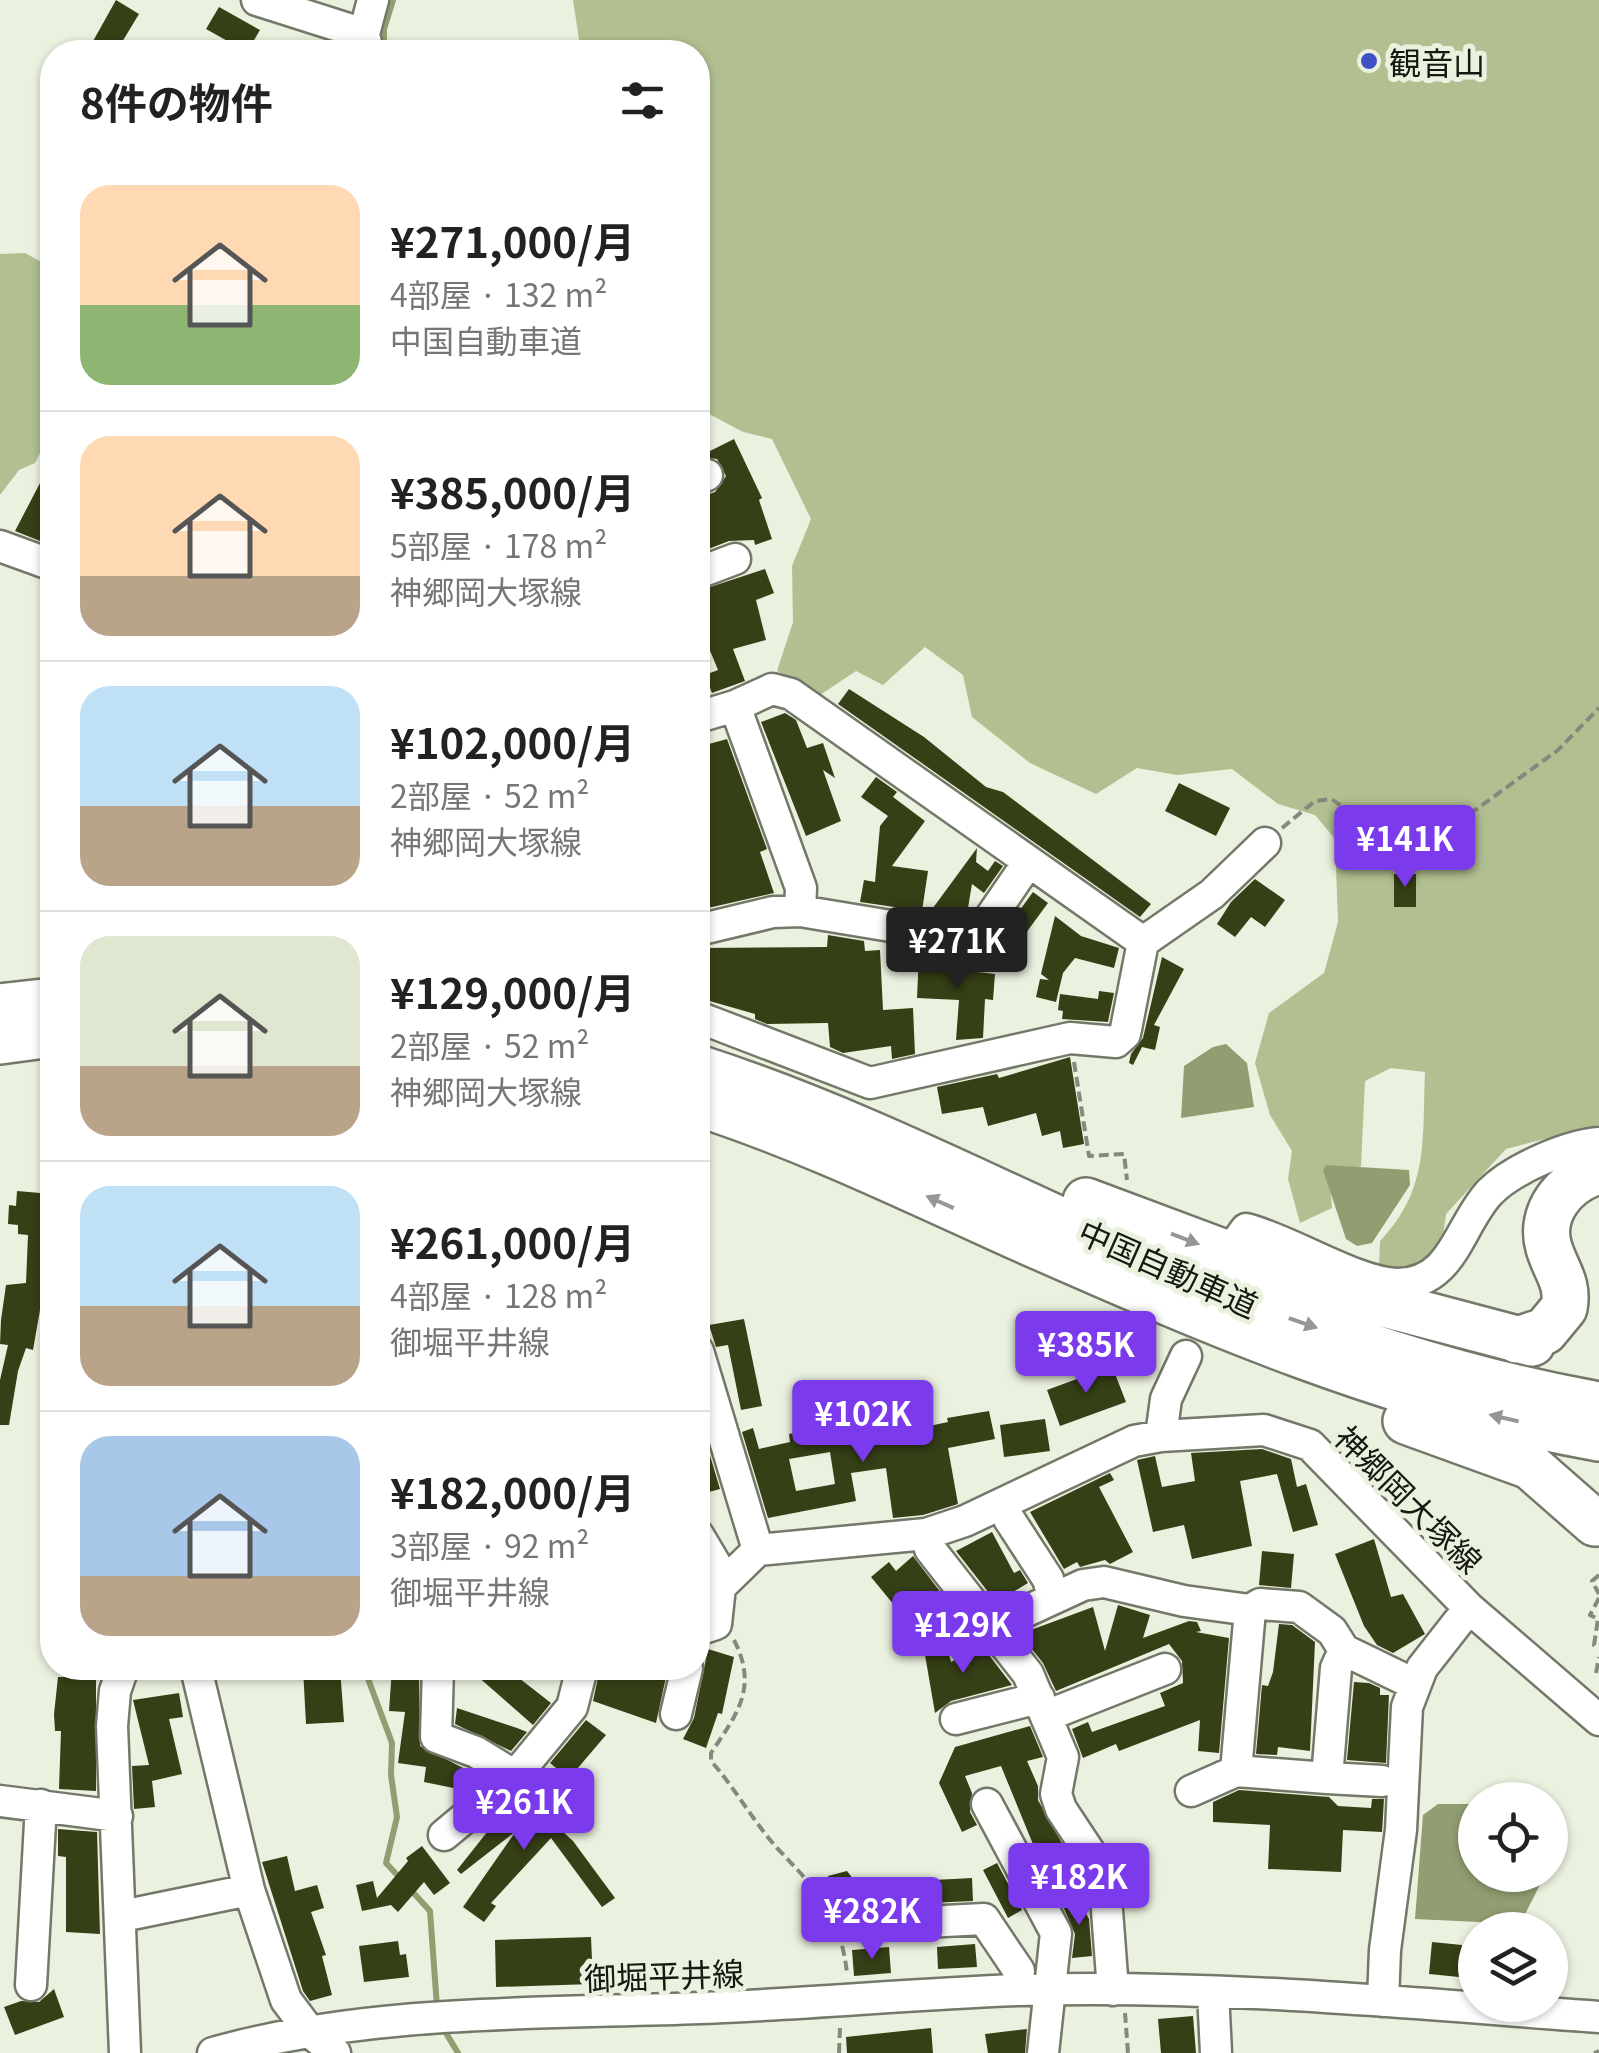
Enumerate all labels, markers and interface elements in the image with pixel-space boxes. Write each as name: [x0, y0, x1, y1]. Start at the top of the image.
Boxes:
place label: 観音山: [1389, 38, 1485, 84]
marker: 観音山: [1358, 50, 1380, 72]
text: 8件の物件: [80, 70, 273, 131]
icon: filters: [615, 73, 670, 128]
text: ¥271,000/月: [390, 209, 635, 270]
icon: home: [160, 225, 280, 345]
text: 4部屋 · 132 m²: [390, 270, 607, 316]
text: 中国自動車道: [390, 316, 582, 362]
text: ¥385,000/月: [390, 460, 635, 521]
icon: home: [160, 476, 280, 596]
text: 5部屋 · 178 m²: [390, 521, 607, 567]
text: 神郷岡大塚線: [390, 567, 582, 613]
text: ¥102,000/月: [390, 710, 635, 771]
icon: home: [160, 726, 280, 846]
text: 2部屋 · 52 m²: [390, 771, 590, 817]
pin: ¥141K: [1335, 805, 1475, 890]
text: ¥141K: [1356, 814, 1454, 860]
text: 神郷岡大塚線: [390, 817, 582, 863]
pin: ¥271K: [887, 907, 1027, 992]
text: ¥271K: [908, 916, 1006, 962]
text: ¥129,000/月: [390, 960, 635, 1021]
icon: home: [160, 976, 280, 1096]
text: 2部屋 · 52 m²: [390, 1021, 590, 1067]
text: 神郷岡大塚線: [390, 1067, 582, 1113]
one-way arrow: [925, 1193, 954, 1210]
street label: 中国自動車道: [1072, 1207, 1266, 1327]
text: ¥261,000/月: [390, 1210, 635, 1271]
icon: home: [160, 1226, 280, 1346]
one-way arrow: [1170, 1231, 1200, 1247]
text: 4部屋 · 128 m²: [390, 1271, 607, 1317]
pin: ¥385K: [1016, 1311, 1156, 1396]
one-way arrow: [1289, 1316, 1319, 1331]
text: 御堀平井線: [390, 1317, 550, 1363]
text: ¥385K: [1037, 1320, 1135, 1366]
pin: ¥102K: [793, 1380, 933, 1465]
text: ¥102K: [814, 1389, 912, 1435]
one-way arrow: [1488, 1410, 1519, 1425]
street label: 神郷岡大塚線: [1326, 1414, 1494, 1582]
text: ¥182,000/月: [390, 1460, 635, 1521]
icon: home: [160, 1476, 280, 1596]
text: 3部屋 · 92 m²: [390, 1521, 590, 1567]
text: 御堀平井線: [390, 1567, 550, 1613]
pin: ¥129K: [893, 1591, 1033, 1676]
text: ¥129K: [914, 1600, 1012, 1646]
pin: ¥261K: [454, 1768, 594, 1853]
text: ¥261K: [475, 1777, 573, 1823]
map controls: [1458, 1782, 1568, 2022]
button: locate: [1458, 1782, 1568, 1892]
pin: ¥182K: [1009, 1843, 1149, 1928]
text: ¥182K: [1030, 1852, 1128, 1898]
pin: ¥282K: [802, 1877, 942, 1962]
text: ¥282K: [823, 1886, 921, 1932]
button: layers: [1458, 1912, 1568, 2022]
street label: 御堀平井線: [583, 1948, 745, 2000]

